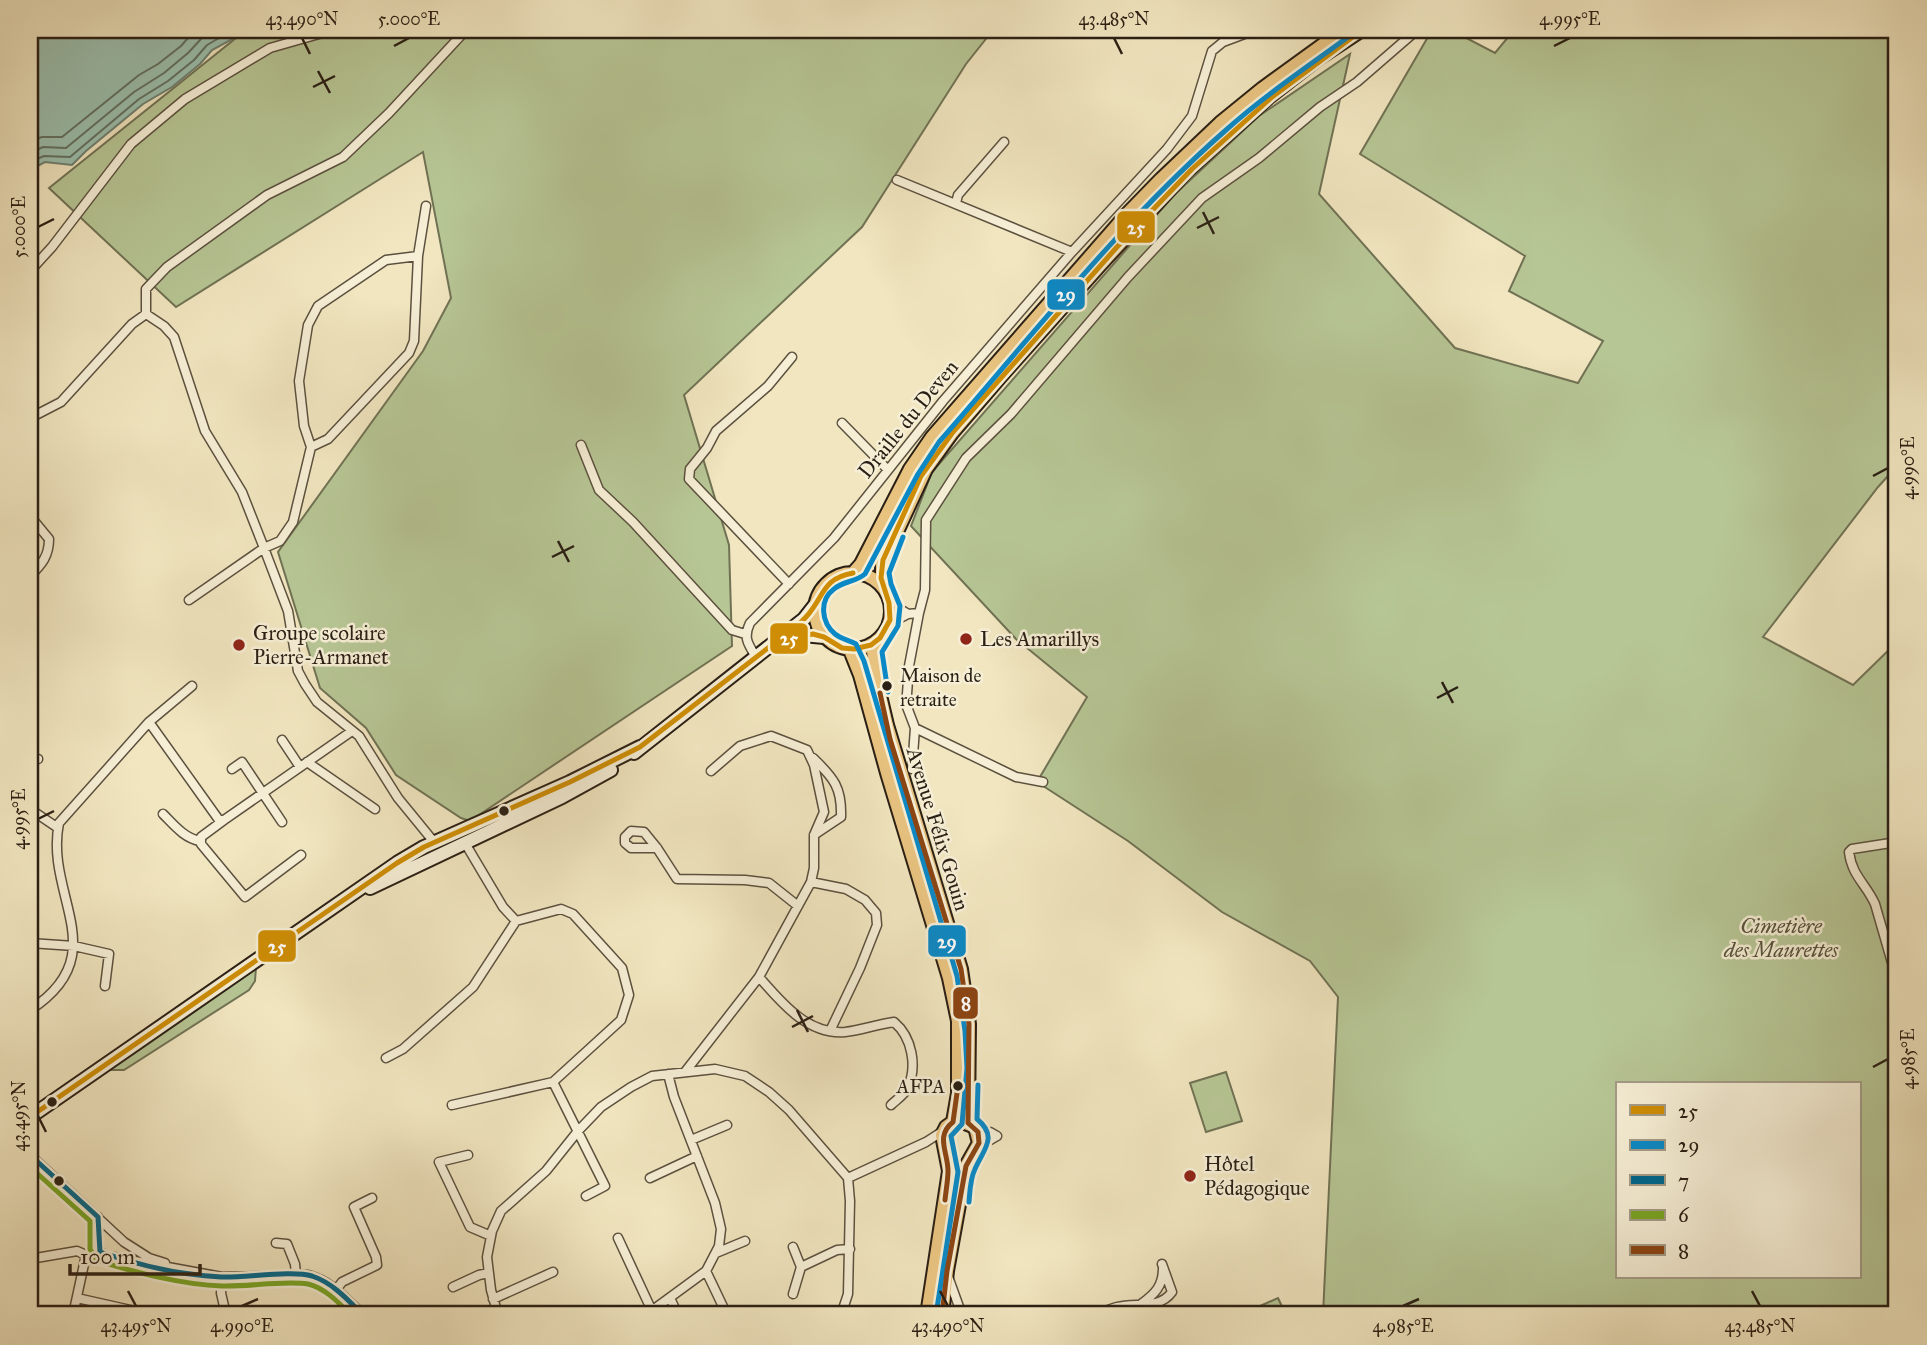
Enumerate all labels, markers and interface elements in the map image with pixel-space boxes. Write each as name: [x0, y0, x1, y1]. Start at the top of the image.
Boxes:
text: 43.490°N: [265, 8, 339, 30]
text: 5.000°E: [378, 8, 440, 30]
text: 43.485°N: [1079, 8, 1149, 30]
text: 4.995°E: [1539, 8, 1601, 30]
text: 5.000°E: [8, 196, 30, 258]
line badge: 25: [1116, 210, 1156, 244]
text: 25: [1127, 216, 1145, 239]
line badge: 29: [1046, 278, 1086, 311]
text: 29: [1056, 283, 1076, 307]
street label: Draille du Deven: [852, 354, 964, 484]
text: 4.990°E: [1897, 436, 1919, 500]
place label: Groupe scolaire Pierre-Armanet: [253, 620, 389, 670]
line badge: 25: [769, 622, 809, 655]
place label: Les Amarillys: [980, 626, 1099, 652]
text: 25: [780, 627, 798, 650]
marker: Les Amarillys: [958, 631, 974, 647]
marker: Groupe scolaire Pierre-Armanet: [231, 637, 247, 653]
place label: Maison de retraite: [900, 664, 981, 711]
marker: Maison de retraite: [880, 679, 894, 693]
street label: Avenue Félix Gouin: [901, 743, 975, 914]
text: 4.995°E: [8, 788, 30, 850]
unlabelled marker: [497, 804, 511, 818]
park label: Cimetière des Maurettes: [1723, 913, 1839, 963]
line badge: 29: [927, 924, 967, 958]
line badge: 25: [257, 929, 297, 963]
text: 29: [937, 930, 957, 954]
text: 25: [268, 935, 286, 958]
line badge: 8: [952, 986, 979, 1020]
text: 8: [961, 992, 971, 1015]
text: 4.985°E: [1897, 1028, 1919, 1090]
place label: AFPA: [896, 1075, 945, 1098]
marker: AFPA: [951, 1079, 965, 1093]
text: 43.495°N: [8, 1081, 30, 1151]
legend: [1616, 1082, 1860, 1278]
unlabelled marker: [45, 1095, 59, 1109]
text: 25: [1678, 1098, 1698, 1124]
text: 29: [1678, 1132, 1700, 1158]
place label: Hôtel Pédagogique: [1204, 1151, 1310, 1201]
marker: Hôtel Pédagogique: [1182, 1168, 1198, 1184]
text: 7: [1678, 1168, 1689, 1194]
unlabelled marker: [52, 1174, 66, 1188]
text: 6: [1678, 1202, 1690, 1228]
scale bar: [70, 1233, 200, 1277]
text: 8: [1678, 1238, 1689, 1264]
text: 100 m: [80, 1244, 135, 1270]
text: 43.495°N: [101, 1315, 171, 1337]
text: 4.990°E: [210, 1315, 274, 1337]
text: 43.490°N: [911, 1315, 985, 1337]
text: 4.985°E: [1372, 1315, 1434, 1337]
text: 43.485°N: [1725, 1315, 1795, 1337]

